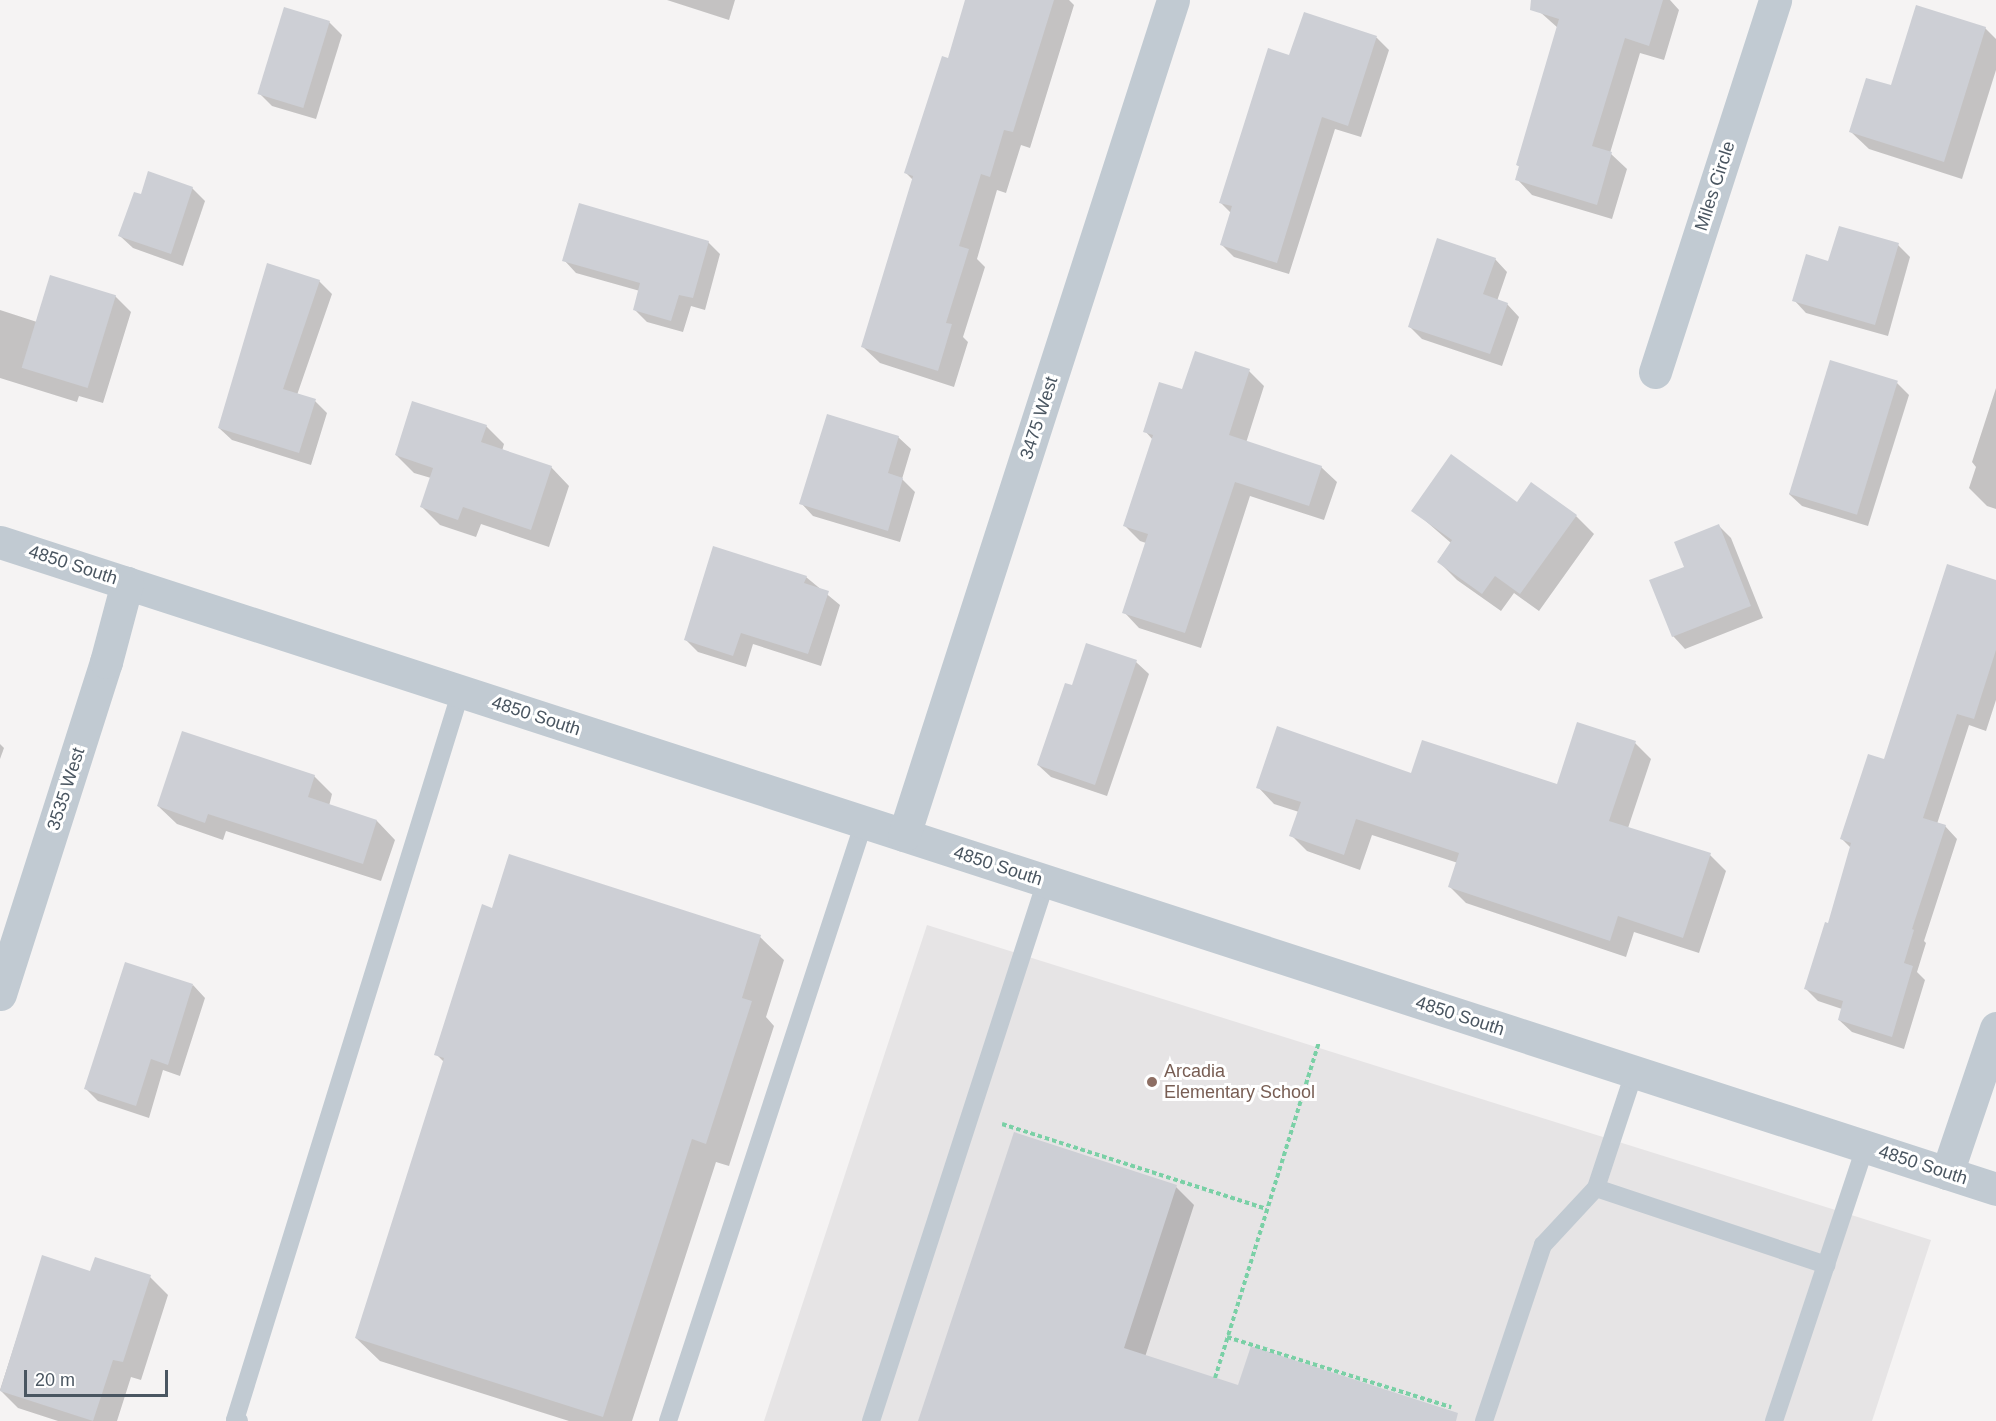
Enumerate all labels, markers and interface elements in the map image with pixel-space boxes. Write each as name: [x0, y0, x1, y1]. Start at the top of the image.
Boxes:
street label: Miles Circle: [1690, 138, 1740, 234]
street label: 3475 West: [1015, 374, 1063, 462]
street label: 4850 South: [26, 541, 120, 589]
street label: 4850 South: [489, 692, 583, 740]
street label: 3535 West: [42, 745, 90, 833]
street label: 4850 South: [951, 842, 1045, 890]
street label: 4850 South: [1413, 992, 1507, 1040]
place label: Arcadia Elementary School: [1164, 1061, 1315, 1104]
marker: Arcadia Elementary School: [1145, 1075, 1159, 1089]
street label: 4850 South: [1876, 1141, 1970, 1189]
scale bar: [27, 1358, 171, 1396]
text: 20 m: [35, 1370, 75, 1390]

